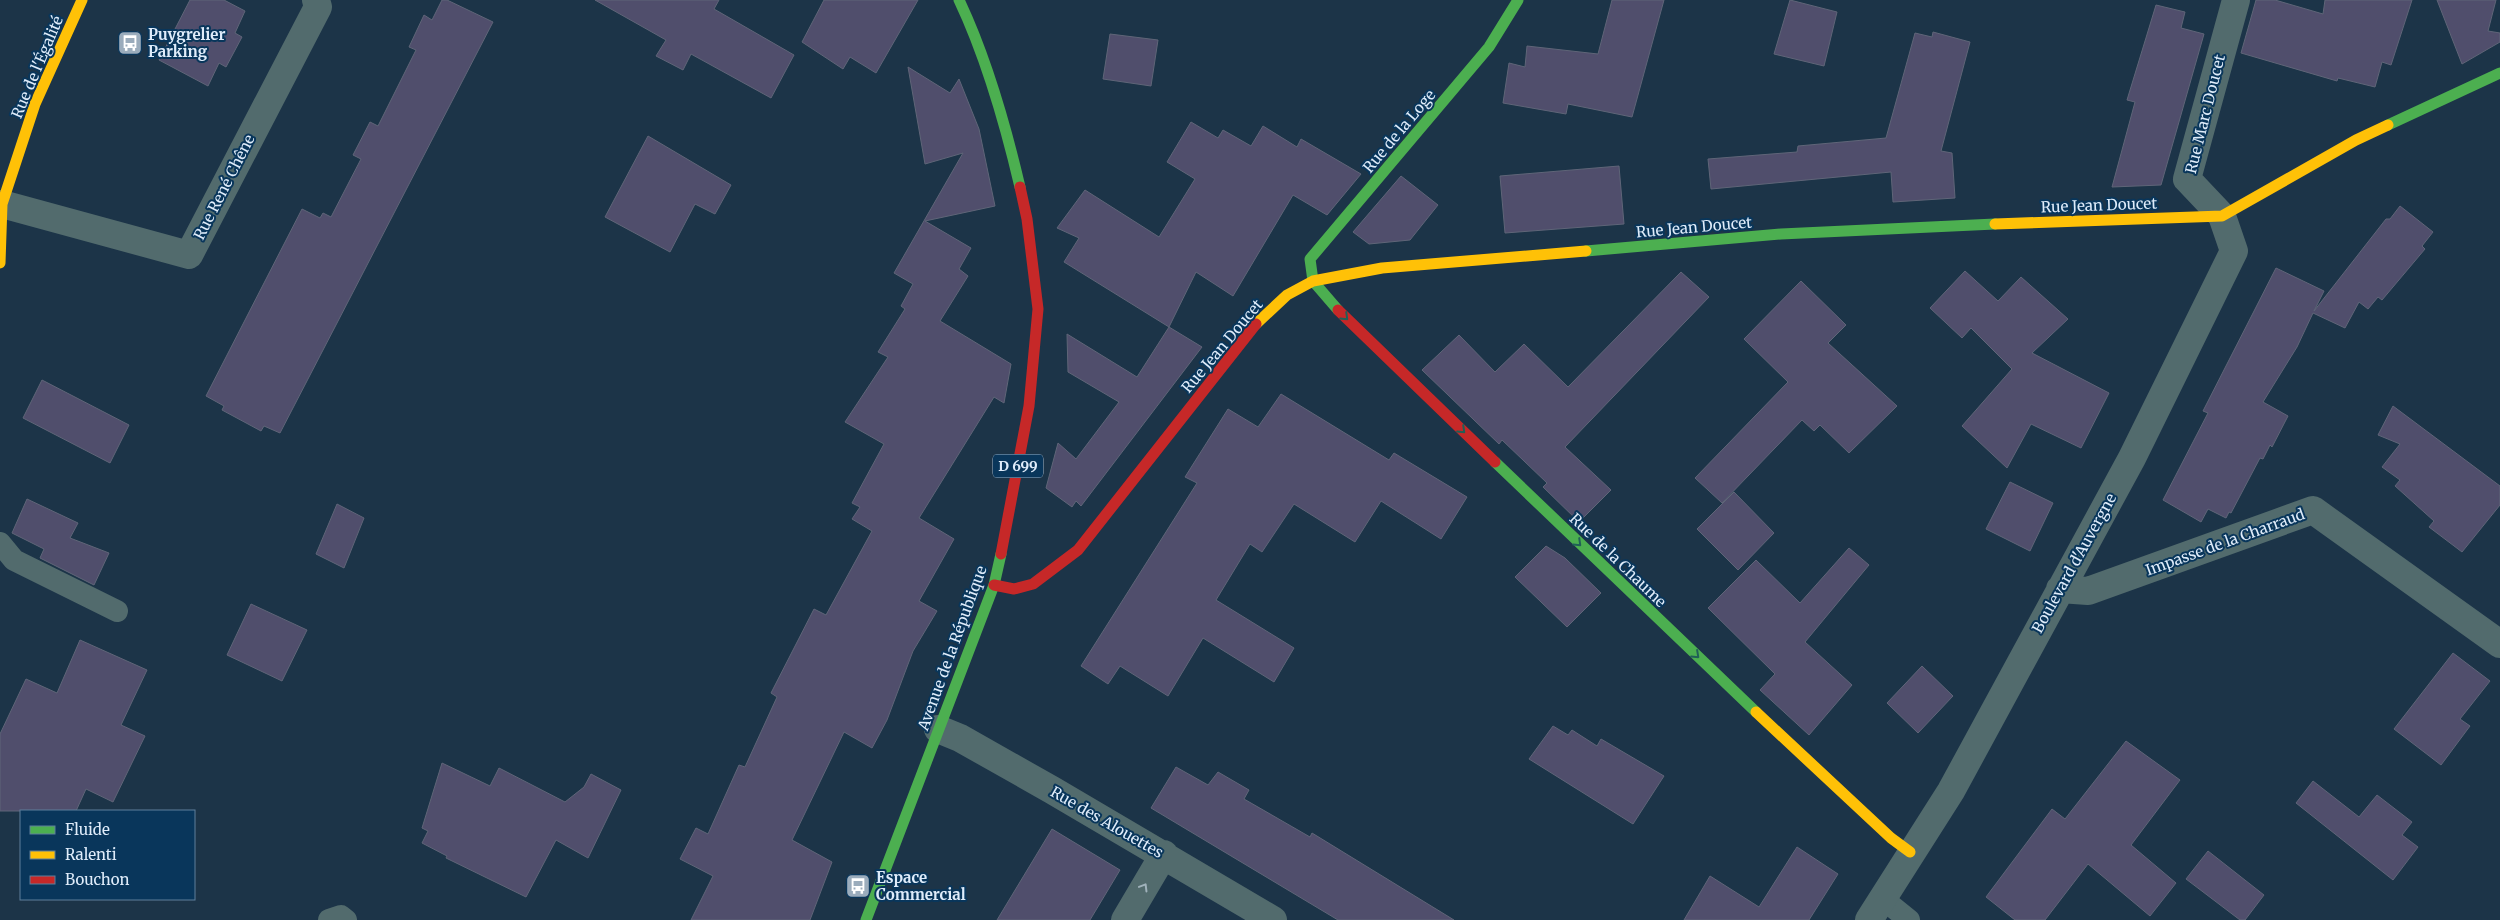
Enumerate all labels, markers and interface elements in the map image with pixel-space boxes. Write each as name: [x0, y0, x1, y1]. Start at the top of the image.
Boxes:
street label: Rue de l'Égalité: [6, 12, 67, 121]
place label: Puygrelier Parking: [148, 25, 225, 61]
bus stop icon: Puygrelier Parking: [117, 30, 143, 56]
street label: Rue Marc Doucet: [2181, 52, 2229, 176]
street label: Rue de la Loge: [1359, 85, 1439, 176]
street label: Rue René Chêne: [189, 131, 259, 243]
street label: Rue Jean Doucet: [2041, 193, 2158, 217]
street label: Rue Jean Doucet: [1635, 212, 1753, 242]
street label: Rue Jean Doucet: [1177, 295, 1267, 397]
one-way arrow: [1339, 311, 1348, 320]
one-way arrow: [1456, 424, 1465, 433]
road number: D 699: [993, 454, 1043, 478]
street label: Boulevard d'Auvergne: [2028, 490, 2120, 636]
street label: Impasse de la Charraud: [2143, 504, 2307, 580]
street label: Rue de la Chaume: [1566, 509, 1671, 611]
one-way arrow: [1573, 538, 1582, 547]
street label: Avenue de la République: [913, 563, 991, 734]
one-way arrow: [1691, 649, 1700, 658]
street label: Rue des Alouettes: [1047, 782, 1167, 862]
legend: [20, 810, 195, 900]
text: Fluide: [65, 820, 110, 839]
text: Ralenti: [65, 845, 117, 864]
place label: Espace Commercial: [876, 868, 966, 904]
text: Bouchon: [65, 870, 129, 889]
bus stop icon: Espace Commercial: [845, 873, 871, 899]
one-way arrow: [1138, 884, 1148, 893]

